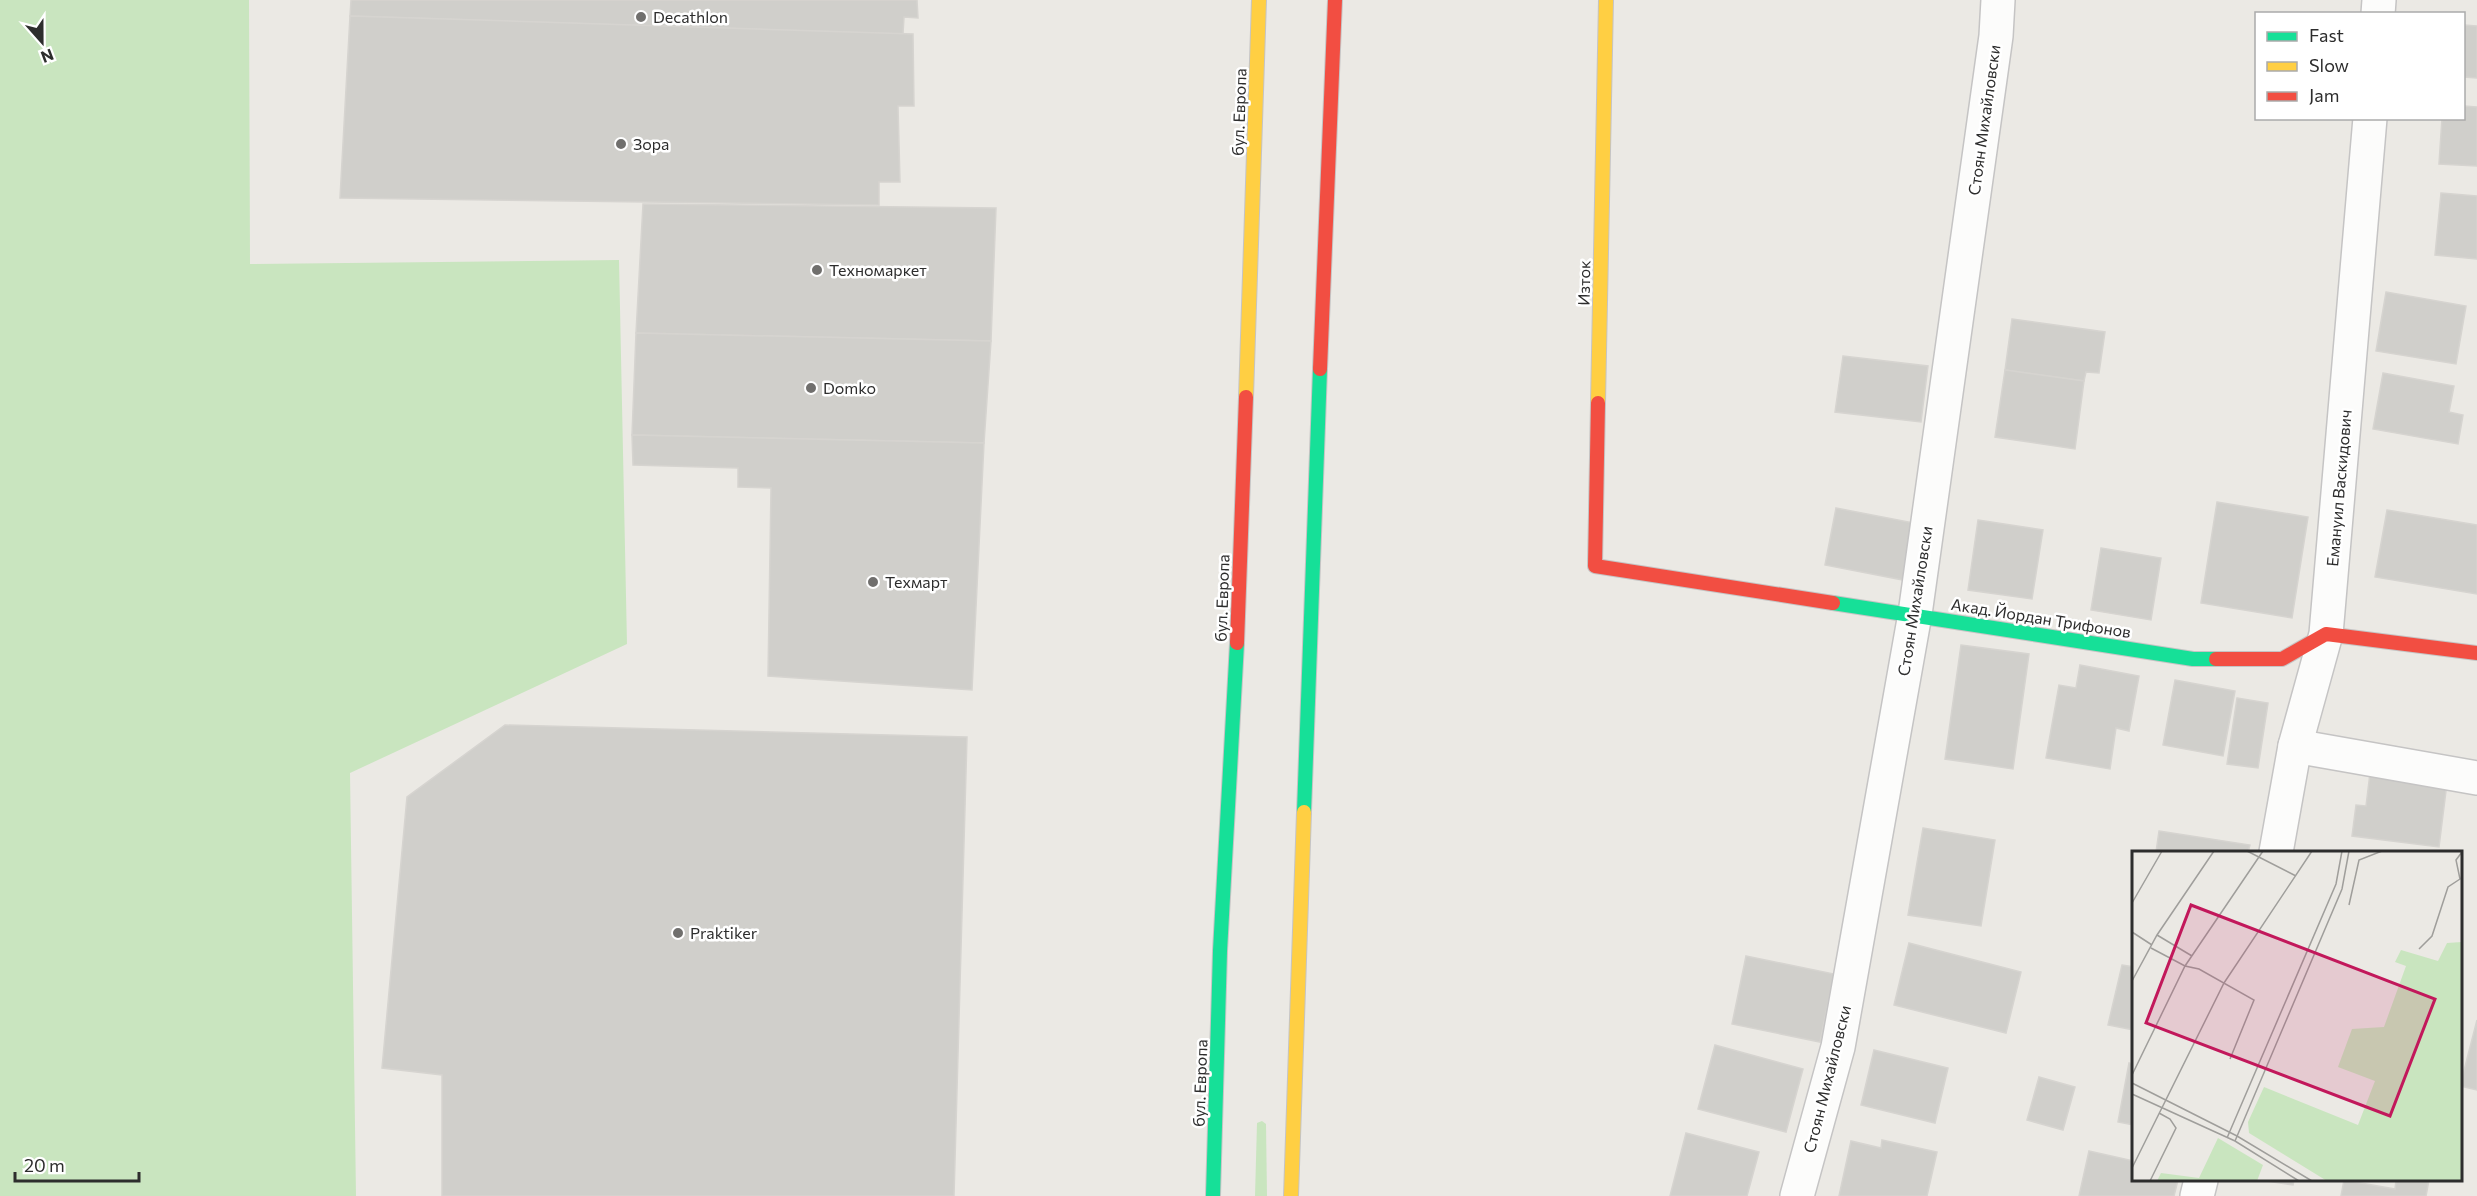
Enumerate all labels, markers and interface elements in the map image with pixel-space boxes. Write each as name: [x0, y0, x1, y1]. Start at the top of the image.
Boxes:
place label: Decathlon: [653, 7, 728, 26]
marker: Decathlon: [634, 10, 648, 24]
north arrow: [12, 12, 72, 72]
legend: [2255, 12, 2465, 120]
text: Fast: [2309, 24, 2344, 46]
street label: Стоян Михайловски: [1964, 43, 2003, 196]
text: N: [39, 45, 57, 67]
text: Slow: [2309, 54, 2349, 76]
street label: бул. Европа: [1227, 68, 1250, 156]
text: Jam: [2309, 84, 2339, 106]
place label: Зора: [633, 134, 669, 153]
marker: Зора: [614, 137, 628, 151]
place label: Техномаркет: [829, 260, 927, 279]
street label: Изток: [1574, 260, 1593, 306]
marker: Техномаркет: [810, 263, 824, 277]
place label: Domko: [823, 378, 876, 397]
marker: Domko: [804, 381, 818, 395]
street label: Емануил Васкидович: [2322, 409, 2355, 567]
street label: Стоян Михайловски: [1893, 525, 1936, 677]
street label: бул. Европа: [1210, 554, 1233, 642]
place label: Техмарт: [885, 572, 948, 591]
marker: Техмарт: [866, 575, 880, 589]
street label: Акад. Йордан Трифонов: [1950, 594, 2132, 641]
inset map: [2132, 851, 2462, 1181]
place label: Praktiker: [690, 923, 758, 942]
marker: Praktiker: [671, 926, 685, 940]
street label: Стоян Михайловски: [1799, 1003, 1854, 1155]
street label: бул. Европа: [1188, 1039, 1211, 1127]
scale bar: [15, 1145, 140, 1183]
text: 20 m: [24, 1154, 65, 1176]

